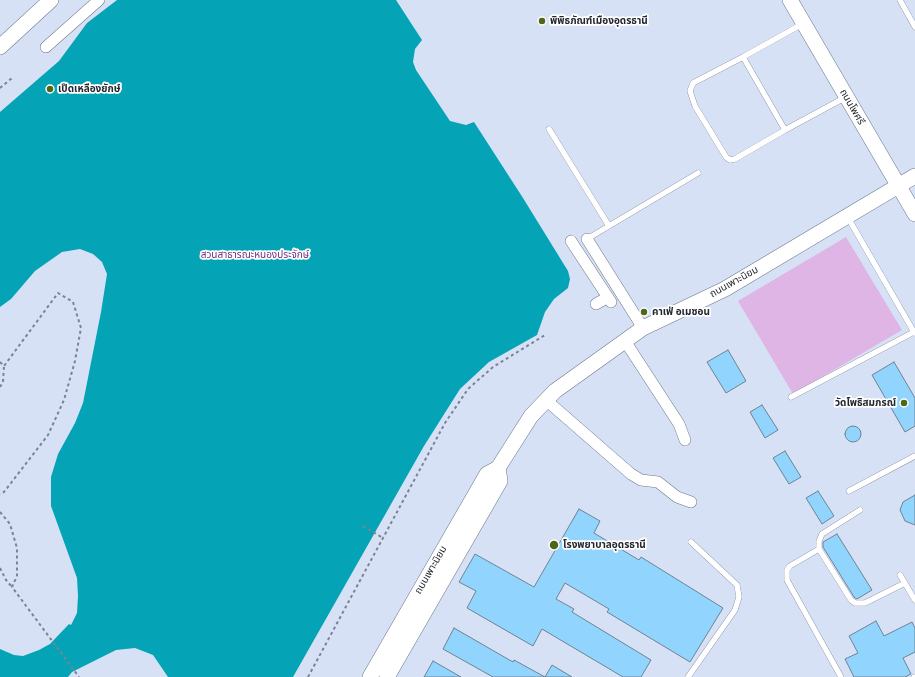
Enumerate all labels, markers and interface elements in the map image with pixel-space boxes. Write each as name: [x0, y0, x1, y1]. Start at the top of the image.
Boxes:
place label: พิพิธภัณฑ์เมืองอุดรธานี: [550, 15, 648, 27]
marker: พิพิธภัณฑ์เมืองอุดรธานี: [537, 16, 547, 26]
place label: เป็ดเหลืองยักษ์: [58, 83, 120, 95]
marker: เป็ดเหลืองยักษ์: [45, 84, 55, 94]
street label: ถนนโพศรี: [837, 87, 867, 127]
park label: สวนสาธารณะหนองประจักษ์: [201, 249, 309, 261]
street label: ถนนเพาะนิยม: [708, 264, 760, 300]
place label: คาเฟ่ อเมซอน: [652, 306, 710, 318]
marker: คาเฟ่ อเมซอน: [639, 307, 649, 317]
place label: วัดโพธิสมภรณ์: [835, 397, 896, 409]
marker: วัดโพธิสมภรณ์: [899, 398, 909, 408]
marker: โรงพยาบาลอุดรธานี: [548, 539, 560, 551]
place label: โรงพยาบาลอุดรธานี: [563, 539, 646, 551]
street label: ถนนเพาะนิยม: [412, 544, 450, 596]

